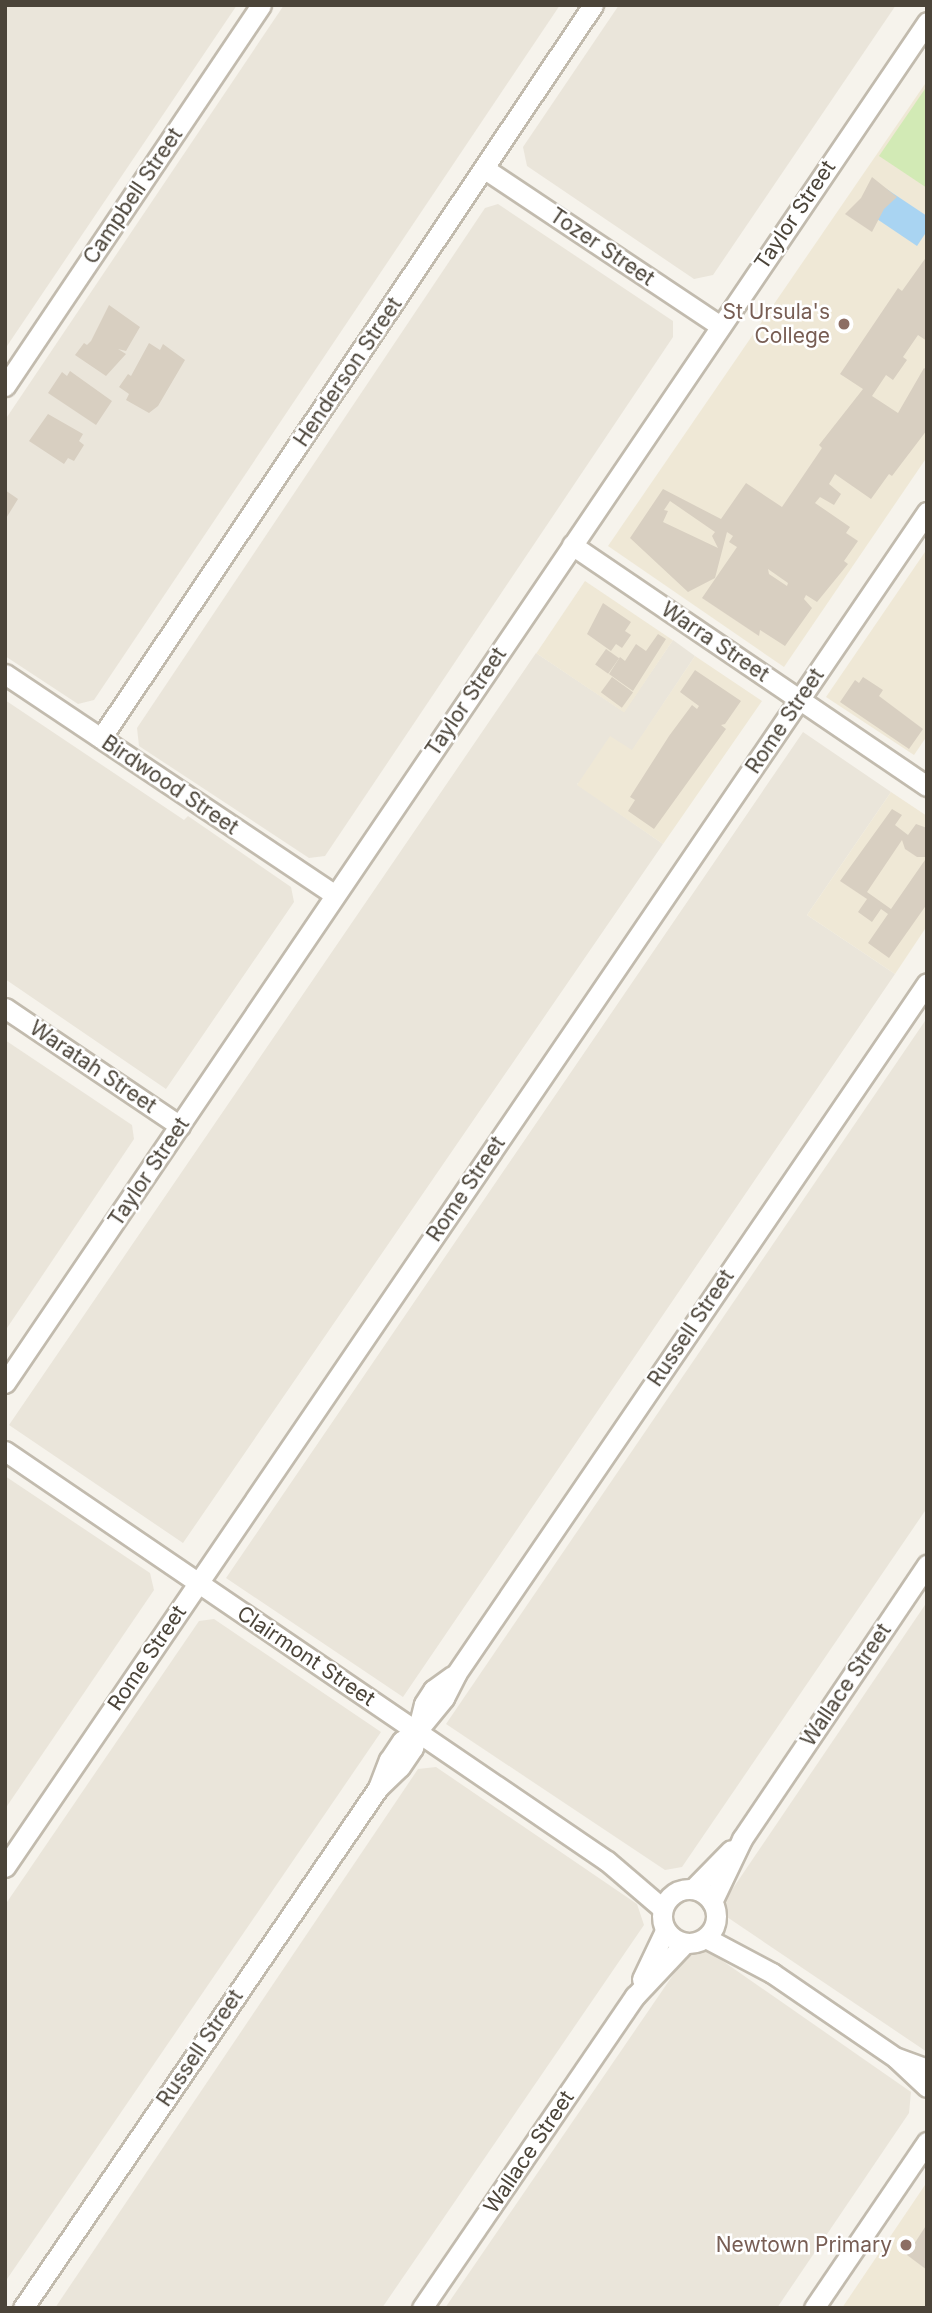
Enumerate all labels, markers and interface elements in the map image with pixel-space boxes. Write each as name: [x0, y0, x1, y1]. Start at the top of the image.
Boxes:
street label: Campbell Street: [78, 123, 188, 269]
street label: Taylor Street: [749, 156, 841, 274]
street label: Tozer Street: [545, 203, 659, 291]
street label: Henderson Street: [289, 293, 407, 451]
place label: St Ursula's College: [722, 299, 830, 349]
marker: St Ursula's College: [836, 316, 852, 332]
street label: Warra Street: [656, 597, 774, 687]
street label: Taylor Street: [420, 643, 512, 761]
street label: Rome Street: [741, 664, 829, 778]
street label: Birdwood Street: [97, 730, 243, 840]
street label: Waratah Street: [25, 1015, 161, 1119]
street label: Taylor Street: [103, 1113, 195, 1231]
street label: Rome Street: [422, 1132, 510, 1246]
street label: Russell Street: [643, 1265, 739, 1391]
street label: Rome Street: [103, 1601, 191, 1715]
street label: Clairmont Street: [232, 1601, 380, 1711]
street label: Wallace Street: [796, 1619, 896, 1751]
street label: Russell Street: [152, 1985, 248, 2111]
street label: Wallace Street: [479, 2086, 579, 2218]
place label: Newtown Primary: [716, 2232, 892, 2258]
marker: Newtown Primary: [898, 2237, 914, 2253]

